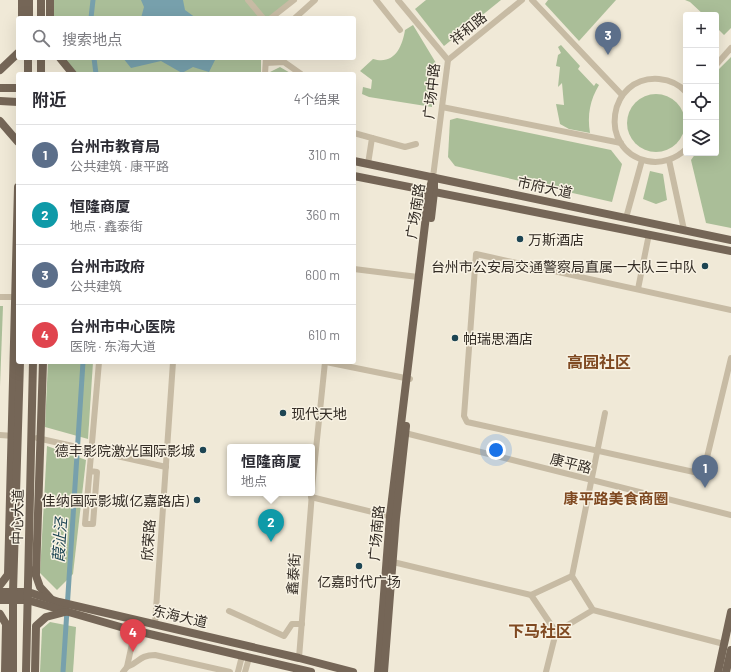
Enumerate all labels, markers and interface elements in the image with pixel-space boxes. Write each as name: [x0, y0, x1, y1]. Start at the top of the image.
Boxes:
street label: 祥和路: [446, 8, 490, 48]
map controls: [683, 12, 719, 156]
button: +: [683, 12, 719, 48]
search box: [16, 16, 356, 60]
pin: 3: [595, 22, 621, 55]
icon: search: [30, 27, 52, 49]
text: 搜索地点: [62, 30, 122, 48]
button: −: [683, 48, 719, 84]
street label: 广场中路: [420, 62, 442, 120]
button: locate: [683, 84, 719, 120]
text: 附近: [32, 89, 66, 109]
text: 4个结果: [294, 91, 340, 107]
button: layers: [683, 120, 719, 156]
text: 台州市教育局: [70, 137, 160, 155]
text: 1: [43, 147, 47, 163]
text: 310 m: [308, 147, 340, 163]
text: 公共建筑 · 康平路: [70, 158, 169, 174]
street label: 市府大道: [516, 173, 574, 201]
street label: 广场南路: [402, 182, 428, 240]
text: 恒隆商厦: [70, 197, 130, 215]
text: 2: [41, 207, 49, 223]
text: 360 m: [306, 207, 340, 223]
text: 地点 · 鑫泰街: [70, 218, 143, 234]
place label: 万斯酒店: [528, 231, 584, 248]
marker: 万斯酒店: [515, 234, 525, 244]
text: 台州市政府: [70, 257, 145, 275]
place label: 台州市公安局交通警察局直属一大队三中队: [431, 258, 697, 275]
marker: 台州市公安局交通警察局直属一大队三中队: [700, 261, 710, 271]
text: 3: [41, 267, 49, 283]
text: 600 m: [305, 267, 340, 283]
text: 公共建筑: [70, 278, 122, 294]
text: 台州市中心医院: [70, 317, 175, 335]
text: 4: [41, 327, 49, 343]
text: 610 m: [308, 327, 340, 343]
place label: 帕瑞思酒店: [463, 330, 533, 347]
marker: 帕瑞思酒店: [450, 333, 460, 343]
text: 医院 · 东海大道: [70, 338, 156, 354]
district label: 高园社区: [567, 352, 631, 371]
place label: 现代天地: [291, 405, 347, 422]
marker: 现代天地: [278, 408, 288, 418]
your location: [486, 440, 506, 460]
place label: 德丰影院激光国际影城: [55, 442, 195, 459]
popup: [227, 444, 315, 496]
marker: 德丰影院激光国际影城: [198, 445, 208, 455]
street label: 康平路: [549, 450, 593, 476]
text: 恒隆商厦: [241, 452, 301, 470]
pin: 1: [692, 455, 718, 488]
text: 地点: [241, 473, 267, 489]
street label: 中心大道: [8, 489, 26, 545]
district label: 康平路美食商圈: [563, 489, 669, 507]
place label: 佳纳国际影城(亿嘉路店): [42, 492, 189, 509]
marker: 佳纳国际影城(亿嘉路店): [192, 495, 202, 505]
street label: 广场南路: [365, 504, 387, 562]
pin: 2: [258, 509, 284, 542]
water label: 葭沚泾: [48, 515, 70, 563]
street label: 欣荣路: [138, 518, 158, 562]
street label: 鑫泰街: [283, 552, 303, 596]
marker: 亿嘉时代广场: [354, 561, 364, 571]
place label: 亿嘉时代广场: [317, 573, 401, 590]
street label: 东海大道: [151, 601, 209, 631]
pin: 4: [120, 619, 146, 652]
district label: 下马社区: [508, 621, 572, 640]

